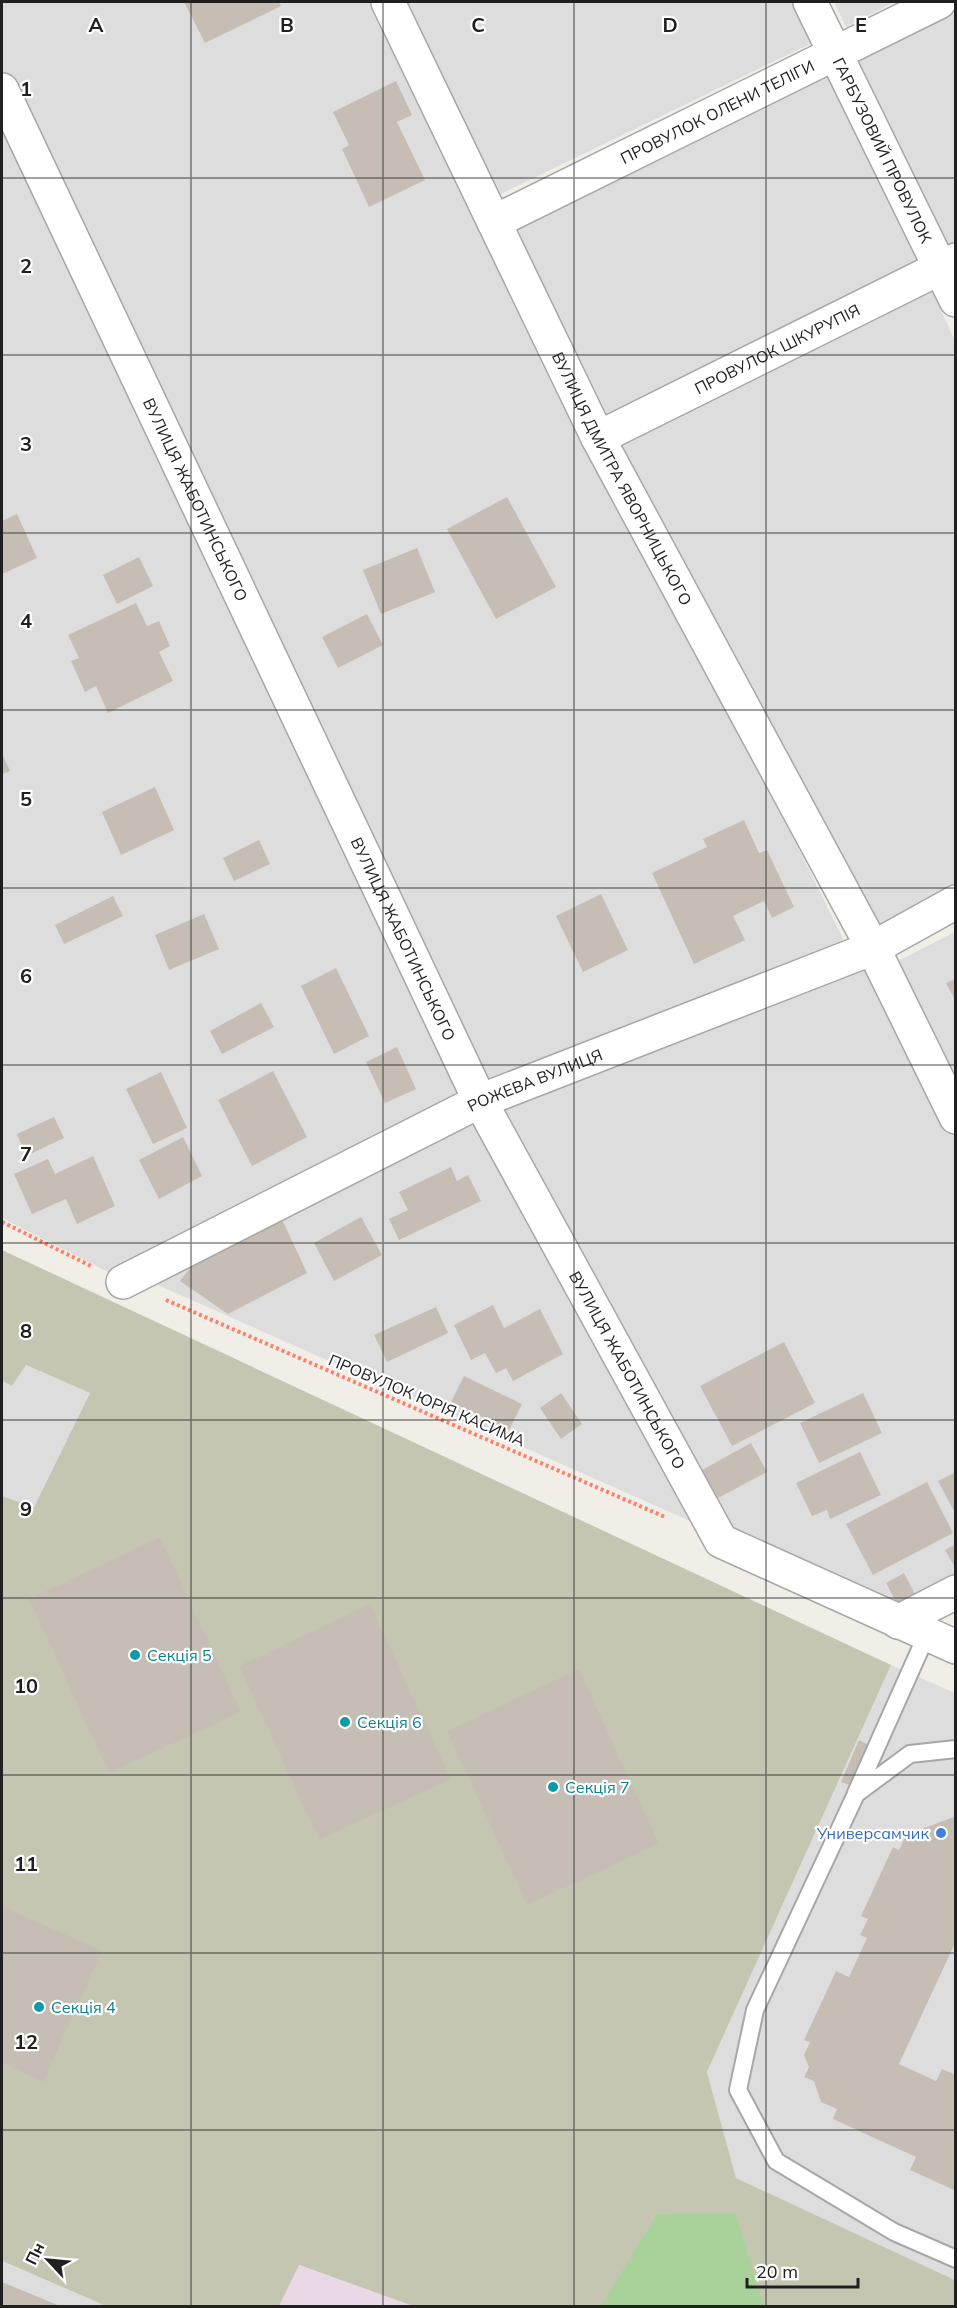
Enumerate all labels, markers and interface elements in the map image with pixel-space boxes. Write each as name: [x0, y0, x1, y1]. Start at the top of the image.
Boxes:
text: A: [89, 12, 104, 37]
text: B: [280, 12, 294, 37]
text: C: [471, 12, 485, 37]
text: D: [662, 12, 678, 37]
text: E: [855, 12, 867, 37]
street label: ГАРБУЗОВИЙ ПРОВУЛОК: [829, 54, 937, 247]
street label: ПРОВУЛОК ОЛЕНИ ТЕЛІГИ: [617, 55, 817, 168]
text: 1: [20, 76, 32, 101]
text: 2: [20, 253, 32, 278]
street label: ПРОВУЛОК ШКУРУПІЯ: [691, 299, 863, 398]
street label: ВУЛИЦЯ ДМИТРА ЯВОРНИЦЬКОГО: [548, 349, 696, 609]
street label: ВУЛИЦЯ ЖАБОТИНСЬКОГО: [139, 395, 252, 604]
text: 3: [20, 431, 32, 456]
text: 4: [20, 608, 32, 633]
text: 5: [20, 786, 32, 811]
street label: ВУЛИЦЯ ЖАБОТИНСЬКОГО: [347, 834, 460, 1044]
text: 6: [20, 963, 32, 988]
street label: РОЖЕВА ВУЛИЦЯ: [464, 1044, 605, 1116]
text: 7: [20, 1141, 32, 1166]
street label: ВУЛИЦЯ ЖАБОТИНСЬКОГО: [565, 1268, 690, 1472]
text: 8: [20, 1318, 32, 1343]
street label: ПРОВУЛОК ЮРІЯ КАСИМА: [326, 1349, 528, 1451]
text: 9: [20, 1496, 32, 1521]
place label: Секція 5: [147, 1645, 212, 1665]
marker: Секція 5: [128, 1648, 142, 1662]
text: 10: [14, 1673, 38, 1698]
place label: Секція 6: [357, 1712, 422, 1732]
marker: Секція 6: [338, 1715, 352, 1729]
place label: Секція 7: [565, 1777, 630, 1797]
marker: Секція 7: [546, 1780, 560, 1794]
place label: Универсамчик: [816, 1823, 929, 1843]
marker: Универсамчик: [934, 1826, 948, 1840]
text: 11: [14, 1851, 38, 1876]
place label: Секція 4: [51, 1997, 116, 2017]
marker: Секція 4: [32, 2000, 46, 2014]
text: 12: [14, 2029, 38, 2054]
north arrow: [18, 2230, 78, 2290]
text: Пн: [21, 2239, 48, 2268]
scale bar: [747, 2251, 858, 2289]
text: 20 m: [756, 2260, 798, 2283]

